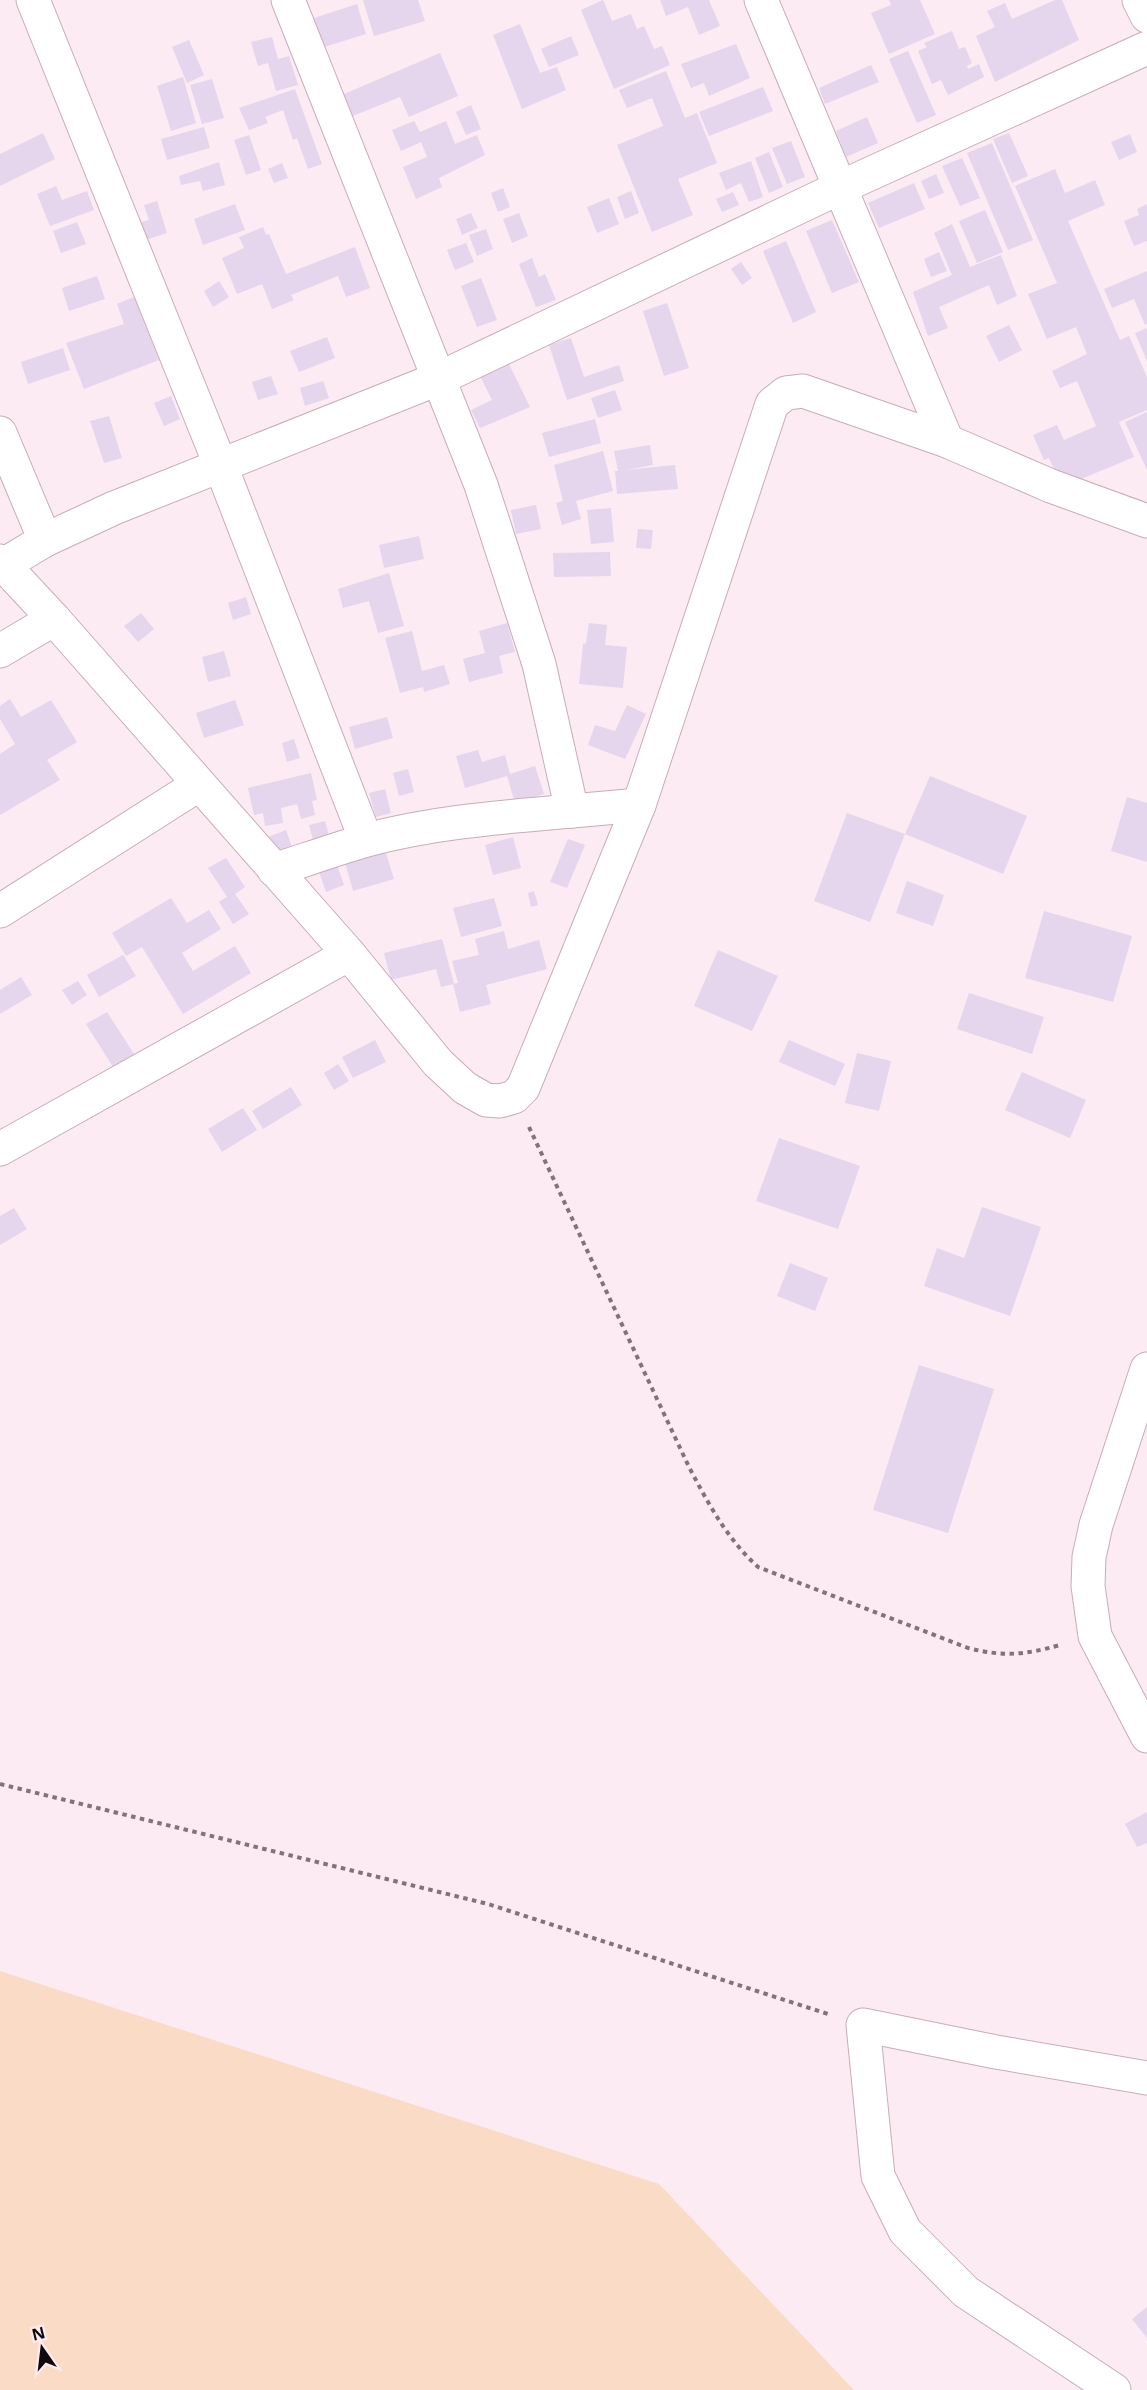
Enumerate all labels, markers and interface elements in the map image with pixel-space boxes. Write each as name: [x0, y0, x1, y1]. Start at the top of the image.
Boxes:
north arrow: [12, 2318, 72, 2378]
text: N: [29, 2321, 47, 2346]

